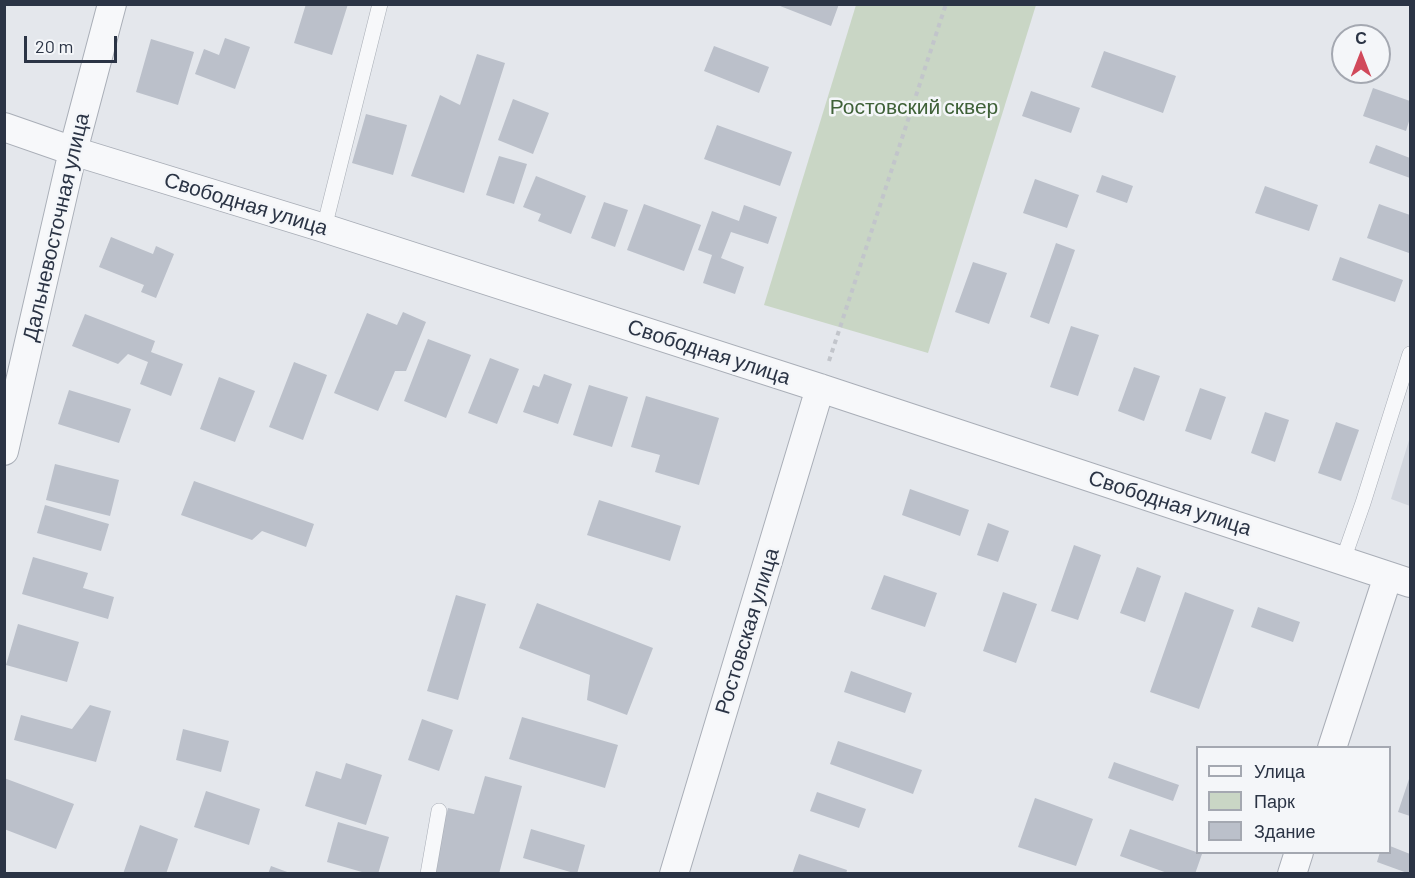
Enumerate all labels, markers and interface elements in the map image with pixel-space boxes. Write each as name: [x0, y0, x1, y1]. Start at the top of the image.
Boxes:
scale bar: [27, 24, 120, 62]
north arrow: [1331, 24, 1391, 84]
text: С: [1355, 28, 1367, 47]
text: 20 m: [35, 35, 73, 57]
park label: Ростовский сквер: [830, 94, 998, 120]
street label: Дальневосточная улица: [17, 110, 95, 344]
street label: Свободная улица: [161, 167, 331, 241]
street label: Свободная улица: [624, 314, 794, 390]
street label: Свободная улица: [1085, 465, 1255, 541]
street label: Ростовская улица: [710, 545, 784, 717]
legend: [1196, 746, 1391, 854]
text: Улица: [1254, 760, 1305, 782]
text: Парк: [1254, 790, 1295, 812]
text: Здание: [1254, 820, 1315, 842]

